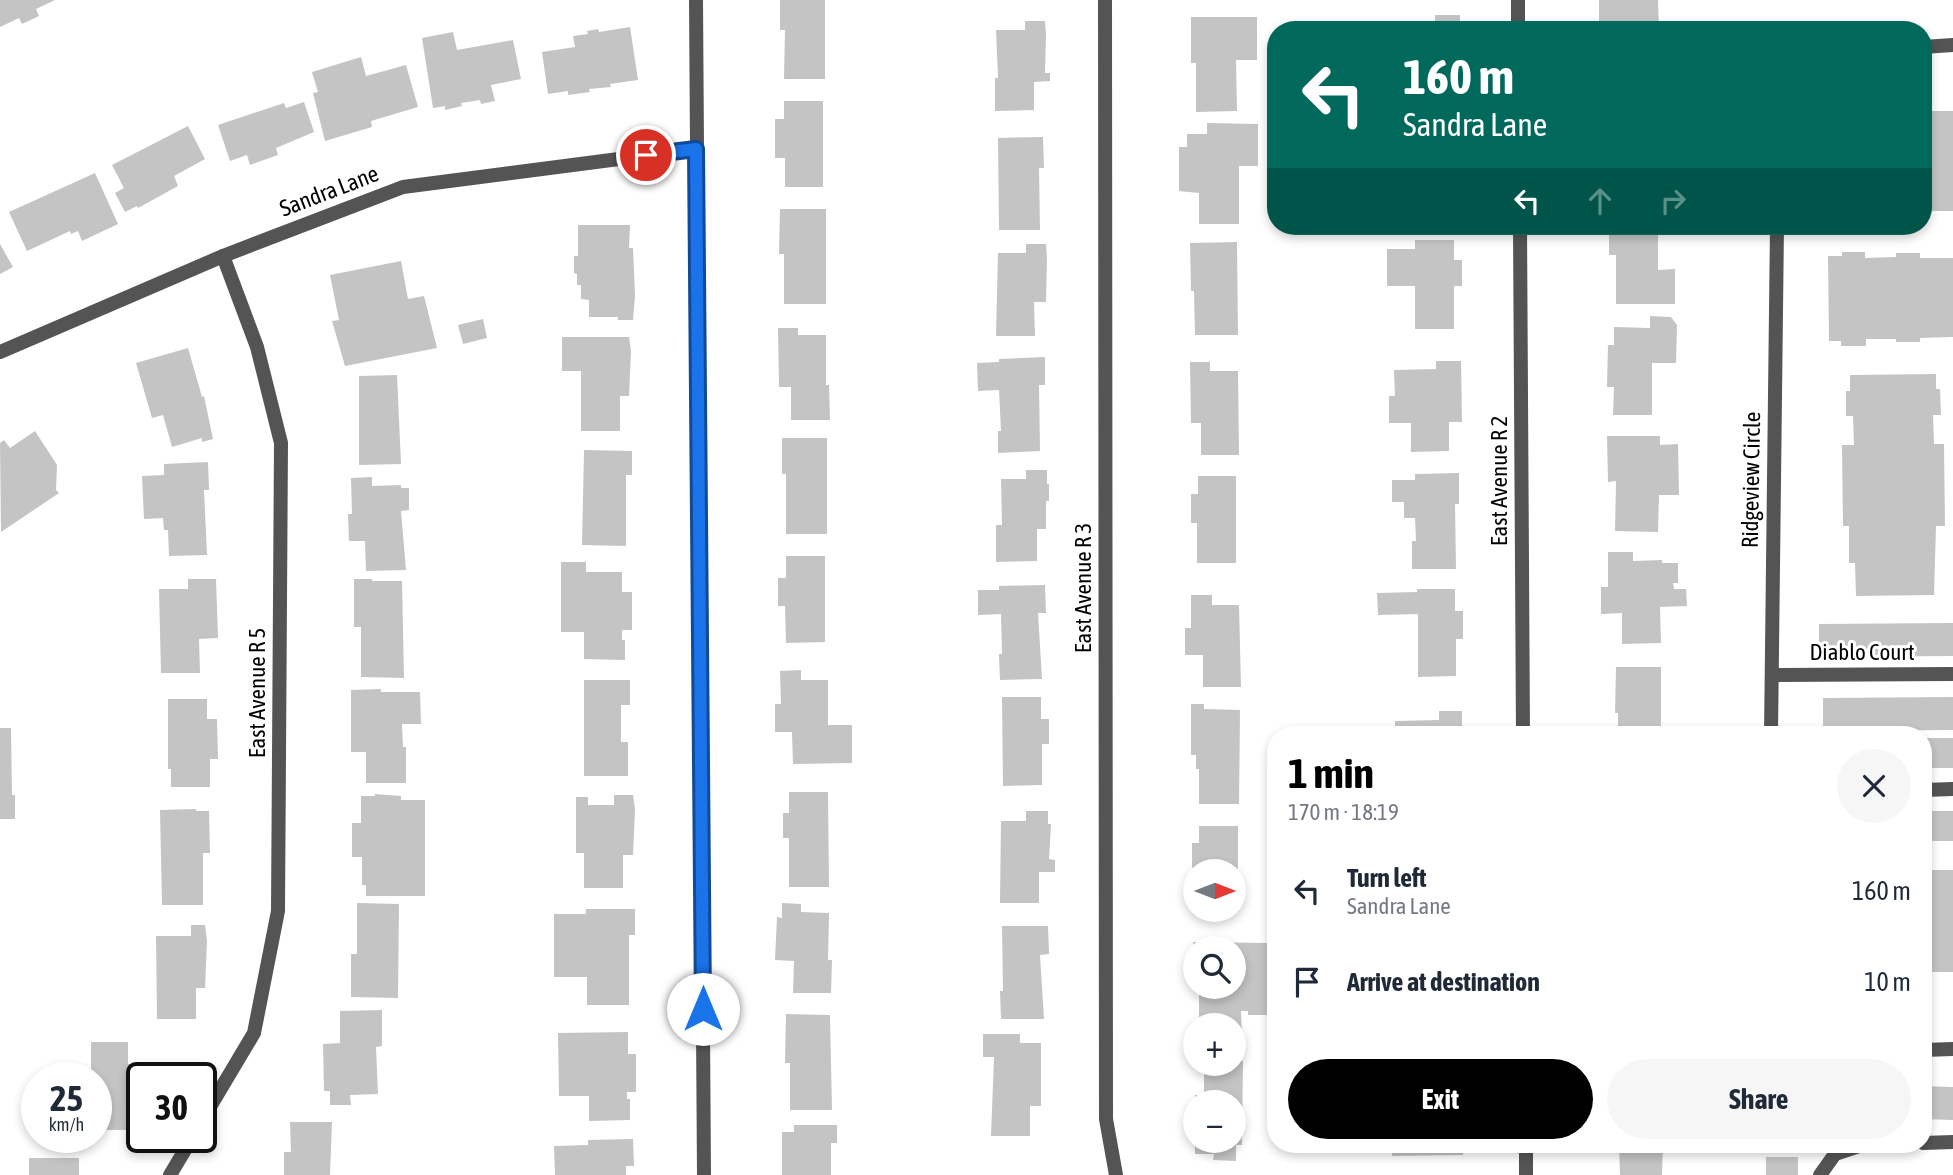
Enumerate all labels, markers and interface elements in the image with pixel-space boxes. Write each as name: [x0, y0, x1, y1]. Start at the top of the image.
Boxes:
text: 160 m: [1403, 48, 1514, 104]
icon: left: [1288, 49, 1379, 140]
text: Sandra Lane: [1403, 106, 1547, 143]
pin: [616, 125, 676, 185]
icon: arrive: [627, 136, 665, 174]
street label: Sandra Lane: [276, 160, 382, 222]
icon: left: [1508, 182, 1546, 220]
icon: ahead: [1581, 182, 1619, 220]
icon: right: [1654, 182, 1692, 220]
street label: Ridgeview Circle: [1737, 412, 1765, 548]
street label: East Avenue R 2: [1486, 416, 1512, 546]
street label: East Avenue R 3: [1070, 523, 1096, 653]
street label: East Avenue R 5: [244, 628, 270, 758]
street label: Diablo Court: [1809, 639, 1915, 665]
text: 1 min: [1288, 749, 1374, 797]
button: close: [1837, 749, 1911, 823]
text: 170 m · 18:19: [1288, 799, 1399, 825]
north arrow: [1183, 859, 1246, 922]
map controls: [1183, 859, 1246, 1153]
text: Turn left: [1347, 863, 1427, 893]
icon: left: [1288, 872, 1326, 910]
text: 160 m: [1852, 876, 1911, 906]
text: Sandra Lane: [1347, 893, 1451, 919]
button: search: [1183, 936, 1246, 999]
icon: arrive: [1288, 963, 1326, 1001]
text: Arrive at destination: [1347, 967, 1540, 997]
text: 10 m: [1864, 967, 1911, 997]
position arrow: [666, 972, 740, 1046]
button: +: [1183, 1013, 1246, 1076]
button: Exit: [1288, 1059, 1593, 1139]
button: Share: [1607, 1059, 1911, 1139]
speed limit sign: 30: [126, 1062, 217, 1153]
text: 25: [50, 1078, 83, 1118]
button: −: [1183, 1090, 1246, 1153]
text: km/h: [49, 1114, 84, 1135]

